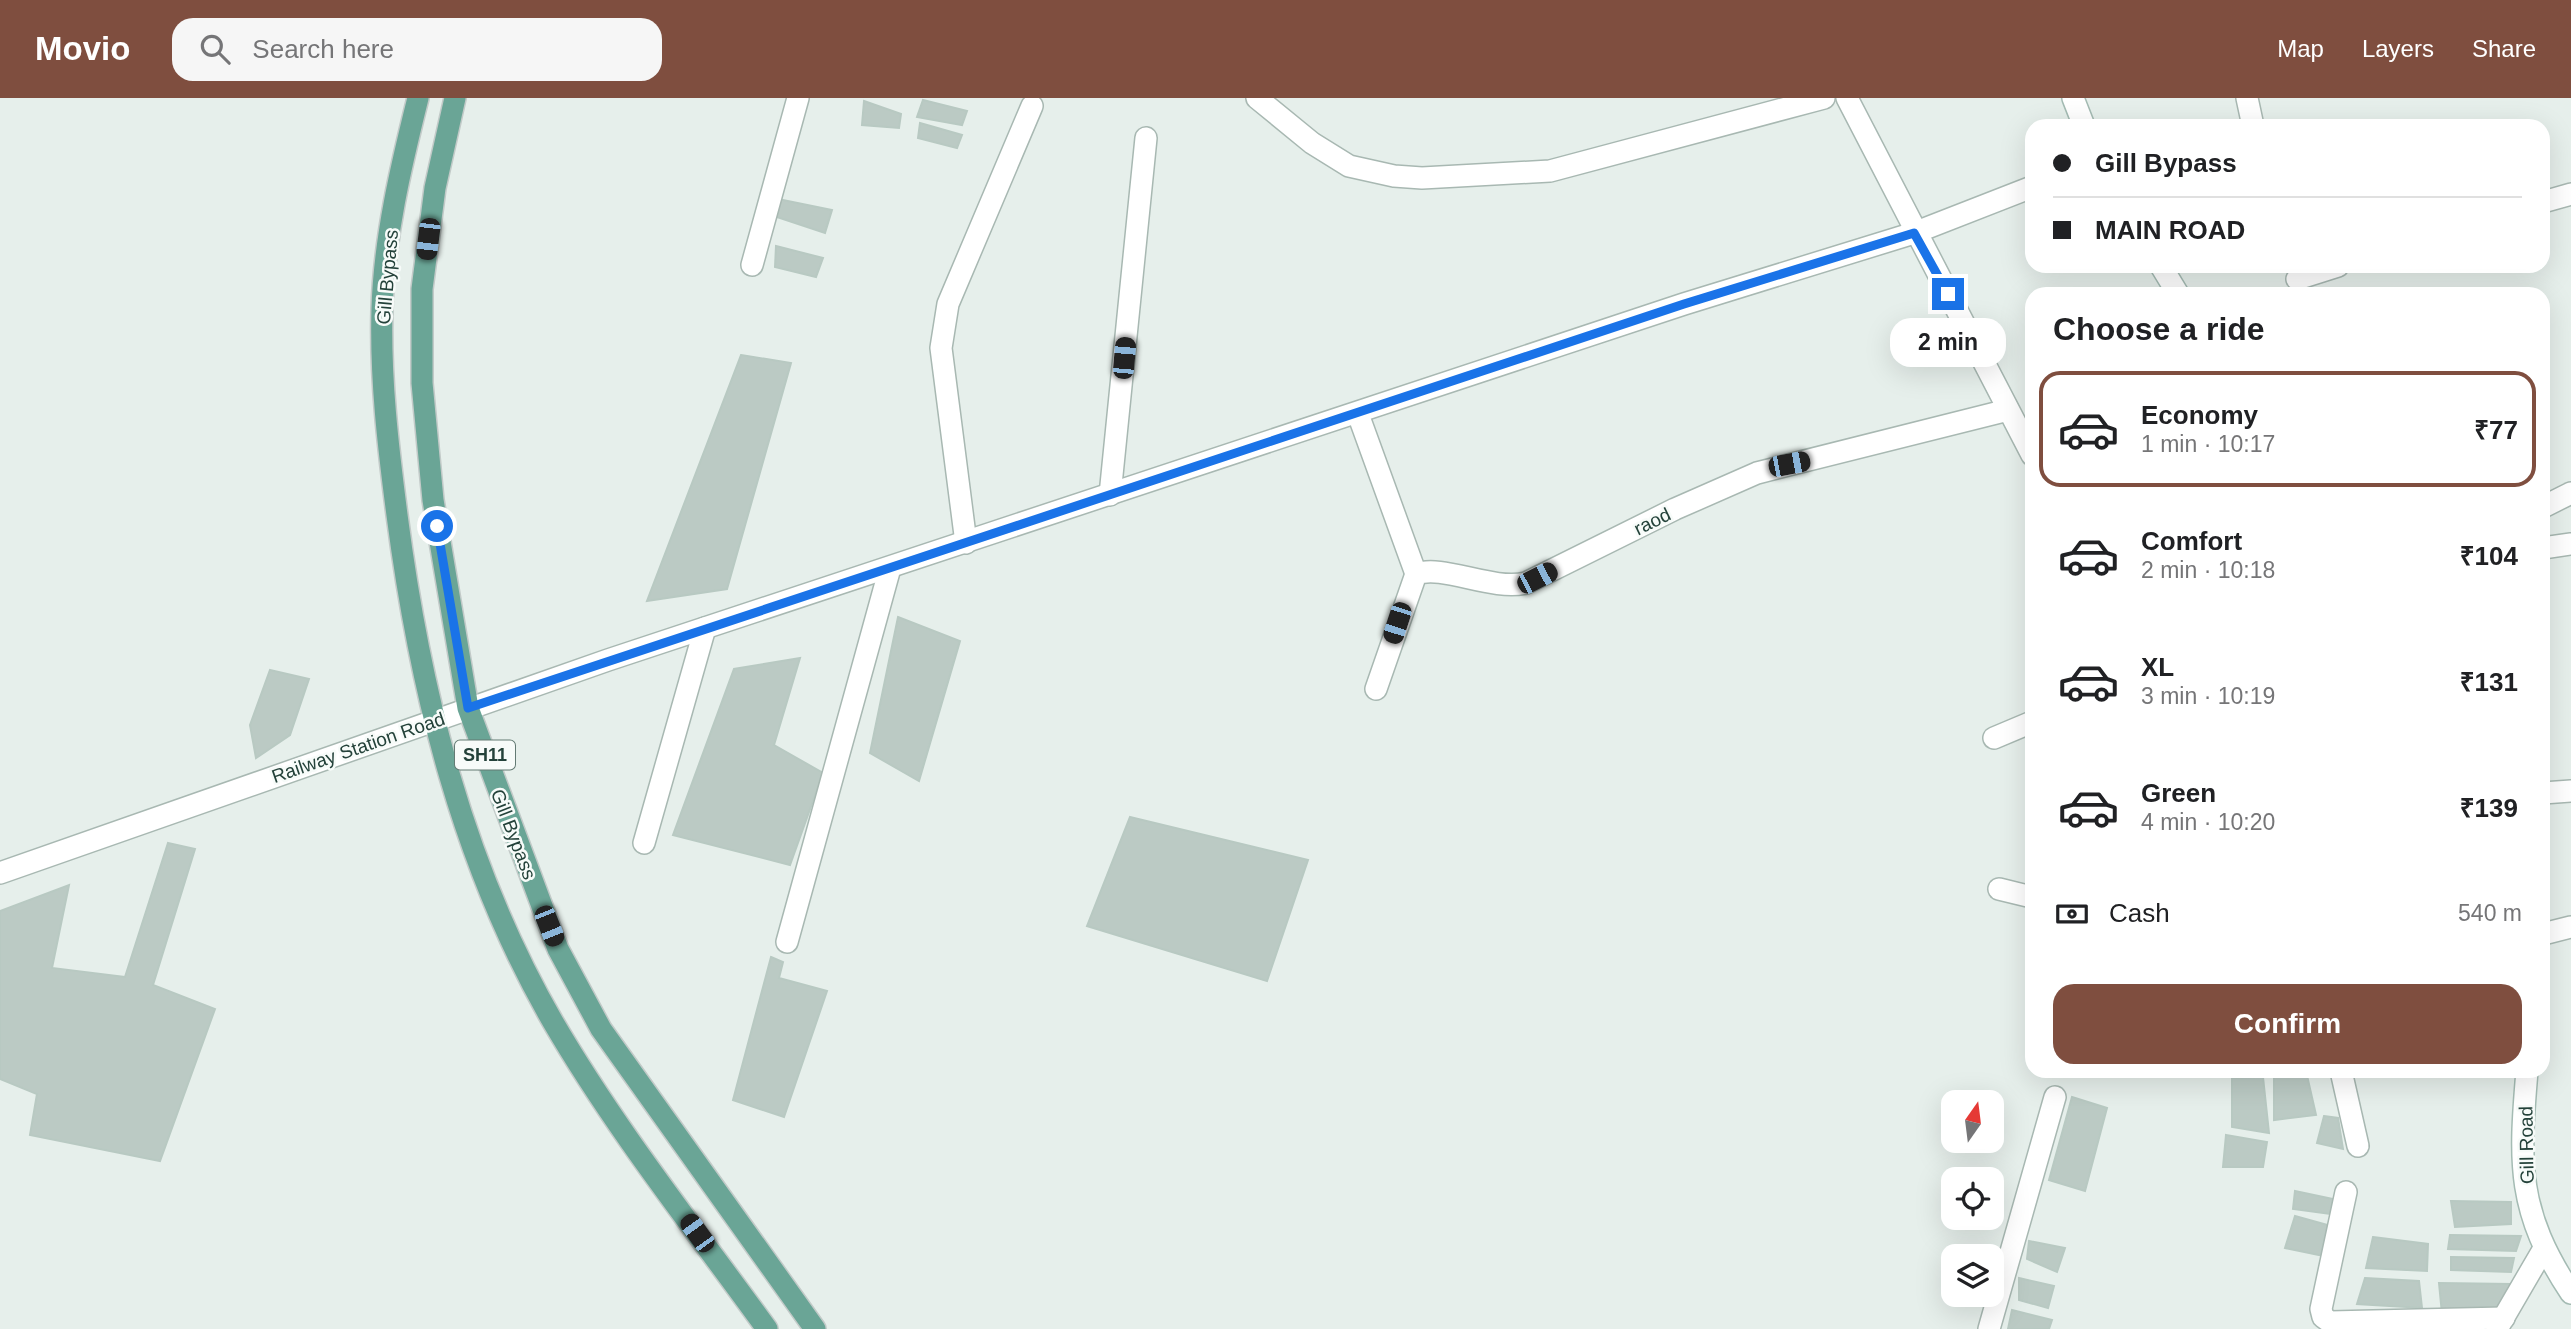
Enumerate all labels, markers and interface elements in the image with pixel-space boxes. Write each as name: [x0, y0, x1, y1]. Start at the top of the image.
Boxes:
search box: [172, 18, 662, 81]
text: Movio: [35, 30, 130, 67]
icon: search: [196, 30, 234, 68]
text: Search here: [252, 34, 394, 64]
text: Map: [2277, 35, 2324, 62]
text: Layers: [2362, 35, 2434, 62]
text: Share: [2472, 35, 2536, 62]
text: Gill Bypass: [2095, 148, 2237, 178]
text: MAIN ROAD: [2095, 215, 2245, 245]
car: [416, 217, 441, 261]
street label: Gill Bypass: [373, 229, 402, 325]
route end: [1932, 278, 1964, 310]
text: Choose a ride: [2053, 311, 2265, 347]
callout: 2 min: [1890, 318, 2006, 368]
text: 2 min: [1918, 329, 1978, 355]
car: [1112, 336, 1137, 380]
icon: car: [2057, 398, 2120, 461]
text: Economy: [2141, 400, 2258, 430]
text: ₹77: [2474, 415, 2518, 445]
text: 1 min · 10:17: [2141, 431, 2275, 457]
car: [1767, 450, 1812, 478]
street label: raod: [1631, 504, 1674, 539]
route start: [421, 510, 453, 542]
icon: car: [2057, 524, 2120, 587]
text: Comfort: [2141, 526, 2242, 556]
text: ₹104: [2460, 541, 2518, 571]
text: 2 min · 10:18: [2141, 557, 2275, 583]
car: [1514, 559, 1561, 597]
car: [1381, 600, 1414, 646]
icon: car: [2057, 650, 2120, 713]
text: XL: [2141, 652, 2174, 682]
text: ₹131: [2460, 667, 2518, 697]
text: 3 min · 10:19: [2141, 683, 2275, 709]
street label: Railway Station Road: [269, 708, 447, 787]
road number: SH11: [455, 740, 515, 770]
icon: car: [2057, 776, 2120, 839]
text: Green: [2141, 778, 2216, 808]
street label: Gill Bypass: [487, 786, 540, 882]
text: ₹139: [2460, 793, 2518, 823]
text: 4 min · 10:20: [2141, 809, 2275, 835]
icon: cash: [2053, 895, 2091, 933]
text: Cash: [2109, 898, 2170, 928]
text: 540 m: [2458, 900, 2522, 926]
car: [532, 903, 567, 949]
button: Confirm: [2053, 984, 2522, 1064]
north arrow: [1941, 1090, 2004, 1153]
map controls: [1941, 1090, 2004, 1307]
street label: Gill Road: [2515, 1106, 2538, 1184]
button: locate: [1941, 1167, 2004, 1230]
car: [677, 1210, 718, 1256]
button: layers: [1941, 1244, 2004, 1307]

